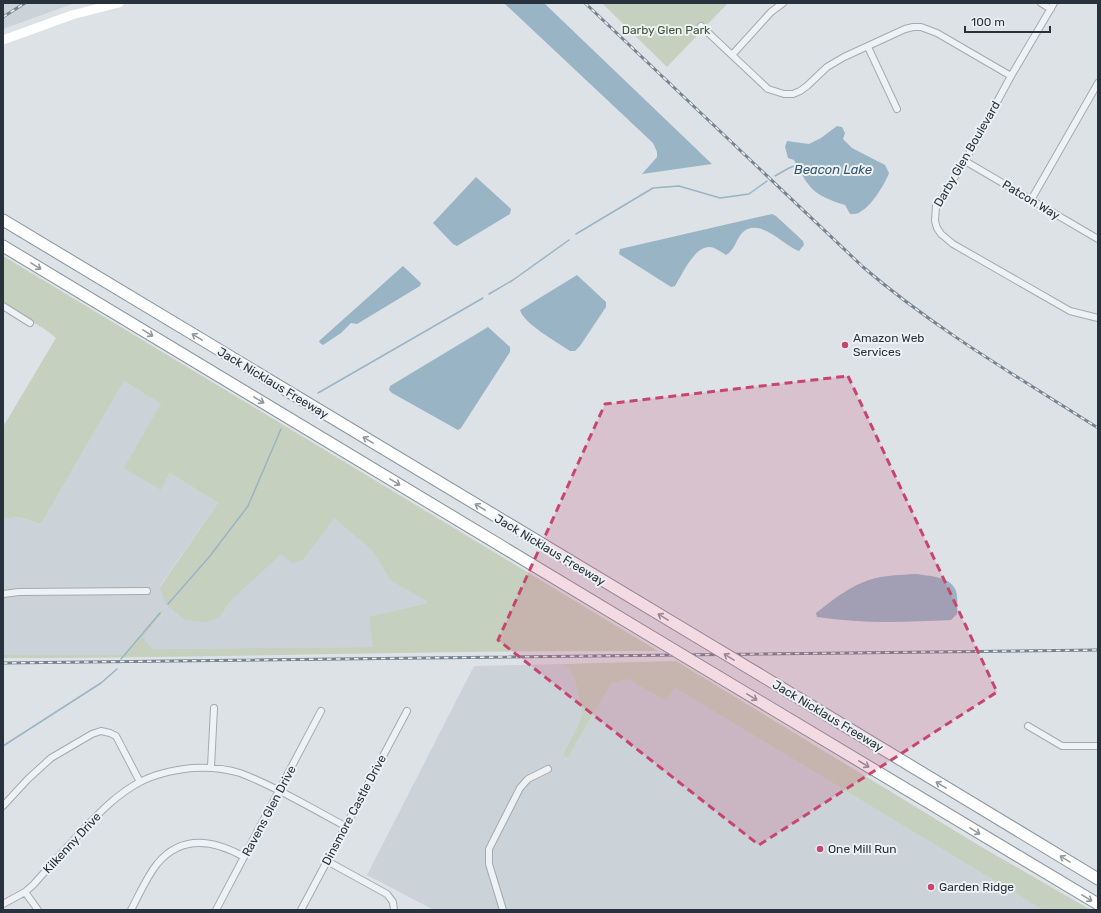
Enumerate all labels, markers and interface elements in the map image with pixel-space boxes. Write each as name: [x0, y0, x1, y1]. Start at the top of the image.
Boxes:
scale bar: [965, 8, 1050, 34]
text: 100 m: [971, 15, 1005, 29]
park label: Darby Glen Park: [622, 23, 711, 37]
street label: Darby Glen Boulevard: [931, 99, 1003, 209]
water label: Beacon Lake: [794, 162, 872, 177]
street label: Patcon Way: [1000, 177, 1063, 223]
one-way arrow: [30, 263, 42, 271]
one-way arrow: [142, 329, 153, 337]
place label: Amazon Web Services: [853, 331, 925, 359]
one-way arrow: [192, 333, 203, 341]
marker: Amazon Web Services: [840, 340, 850, 350]
street label: Jack Nicklaus Freeway: [215, 344, 331, 422]
one-way arrow: [253, 396, 264, 404]
one-way arrow: [362, 436, 374, 444]
one-way arrow: [389, 478, 401, 486]
one-way arrow: [474, 503, 486, 511]
street label: Jack Nicklaus Freeway: [492, 511, 608, 589]
one-way arrow: [657, 613, 669, 621]
one-way arrow: [723, 652, 735, 660]
street label: Jack Nicklaus Freeway: [770, 677, 886, 755]
one-way arrow: [746, 693, 757, 701]
street label: Dinsmore Castle Drive: [319, 752, 389, 868]
one-way arrow: [858, 760, 870, 768]
street label: Ravens Glen Drive: [239, 763, 299, 859]
one-way arrow: [935, 780, 947, 788]
street label: Kilkenny Drive: [40, 809, 104, 876]
one-way arrow: [969, 827, 981, 835]
place label: One Mill Run: [828, 842, 897, 856]
marker: One Mill Run: [815, 844, 825, 854]
one-way arrow: [1060, 855, 1071, 863]
place label: Garden Ridge: [939, 880, 1014, 894]
marker: Garden Ridge: [926, 882, 936, 892]
one-way arrow: [1081, 894, 1093, 902]

